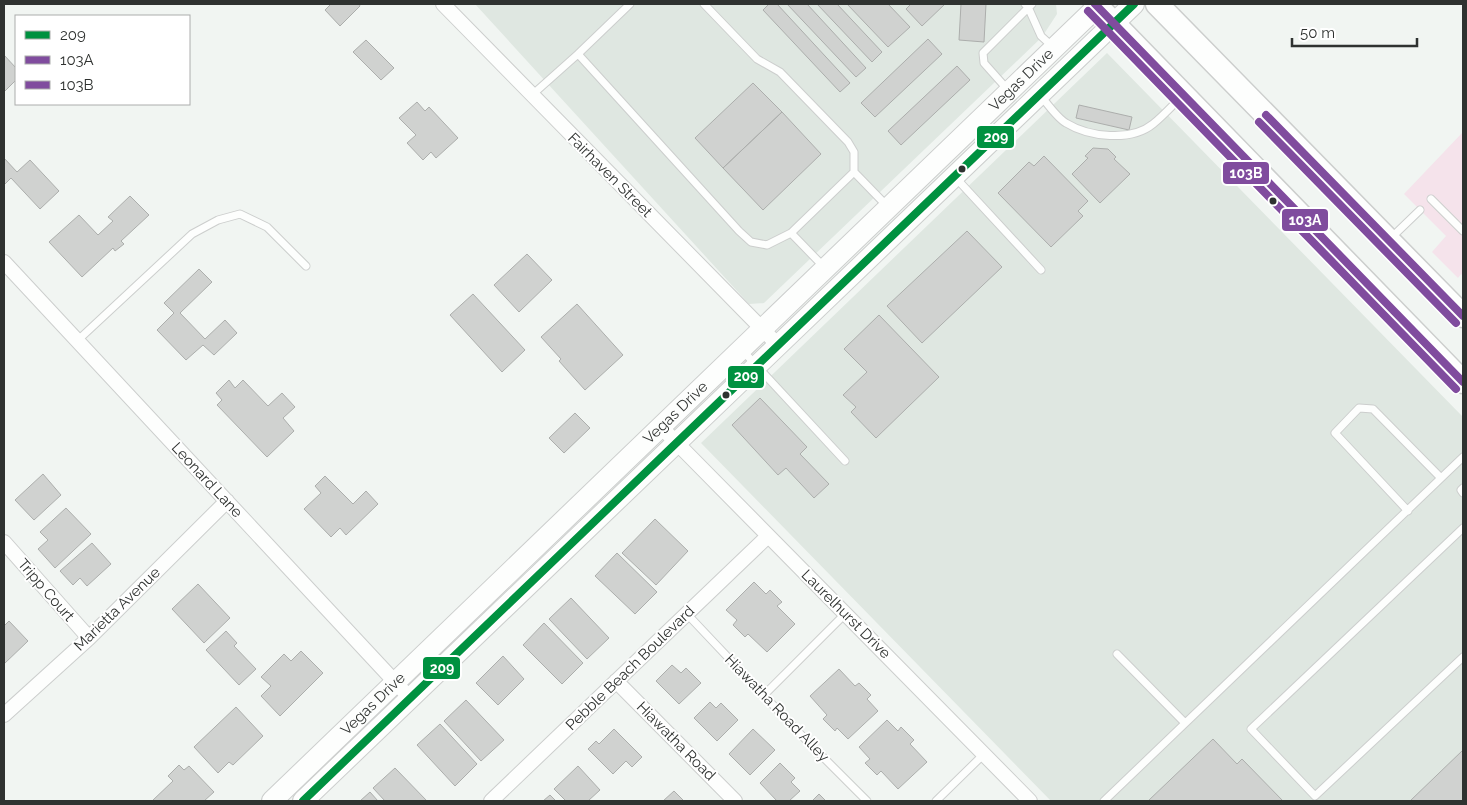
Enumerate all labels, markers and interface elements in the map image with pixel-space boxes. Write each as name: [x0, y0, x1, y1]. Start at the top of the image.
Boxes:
legend: [15, 15, 190, 105]
scale bar: [1292, 15, 1417, 47]
text: 50 m: [1300, 24, 1335, 42]
text: 209: [60, 26, 86, 44]
street label: Vegas Drive: [985, 45, 1057, 115]
text: 103A: [60, 51, 94, 69]
text: 103B: [60, 76, 94, 94]
line badge: 209: [976, 125, 1015, 149]
street label: Fairhaven Street: [564, 129, 656, 221]
text: 209: [984, 129, 1008, 145]
line badge: 103B: [1222, 161, 1270, 185]
unlabelled marker: [957, 164, 967, 174]
text: 103B: [1230, 165, 1263, 181]
unlabelled marker: [1268, 196, 1278, 206]
line badge: 103A: [1281, 208, 1329, 232]
text: 103A: [1289, 212, 1322, 228]
line badge: 209: [727, 365, 765, 389]
text: 209: [734, 368, 758, 384]
street label: Vegas Drive: [640, 377, 712, 448]
unlabelled marker: [721, 390, 731, 400]
street label: Leonard Lane: [168, 439, 246, 521]
street label: Tripp Court: [14, 555, 78, 625]
street label: Marietta Avenue: [70, 563, 164, 655]
street label: Laurelhurst Drive: [798, 566, 894, 662]
street label: Pebble Beach Boulevard: [562, 602, 698, 734]
street label: Hiawatha Road Alley: [721, 650, 833, 766]
line badge: 209: [422, 656, 461, 680]
text: 209: [430, 660, 454, 676]
street label: Vegas Drive: [337, 669, 409, 739]
street label: Hiawatha Road: [633, 698, 719, 784]

